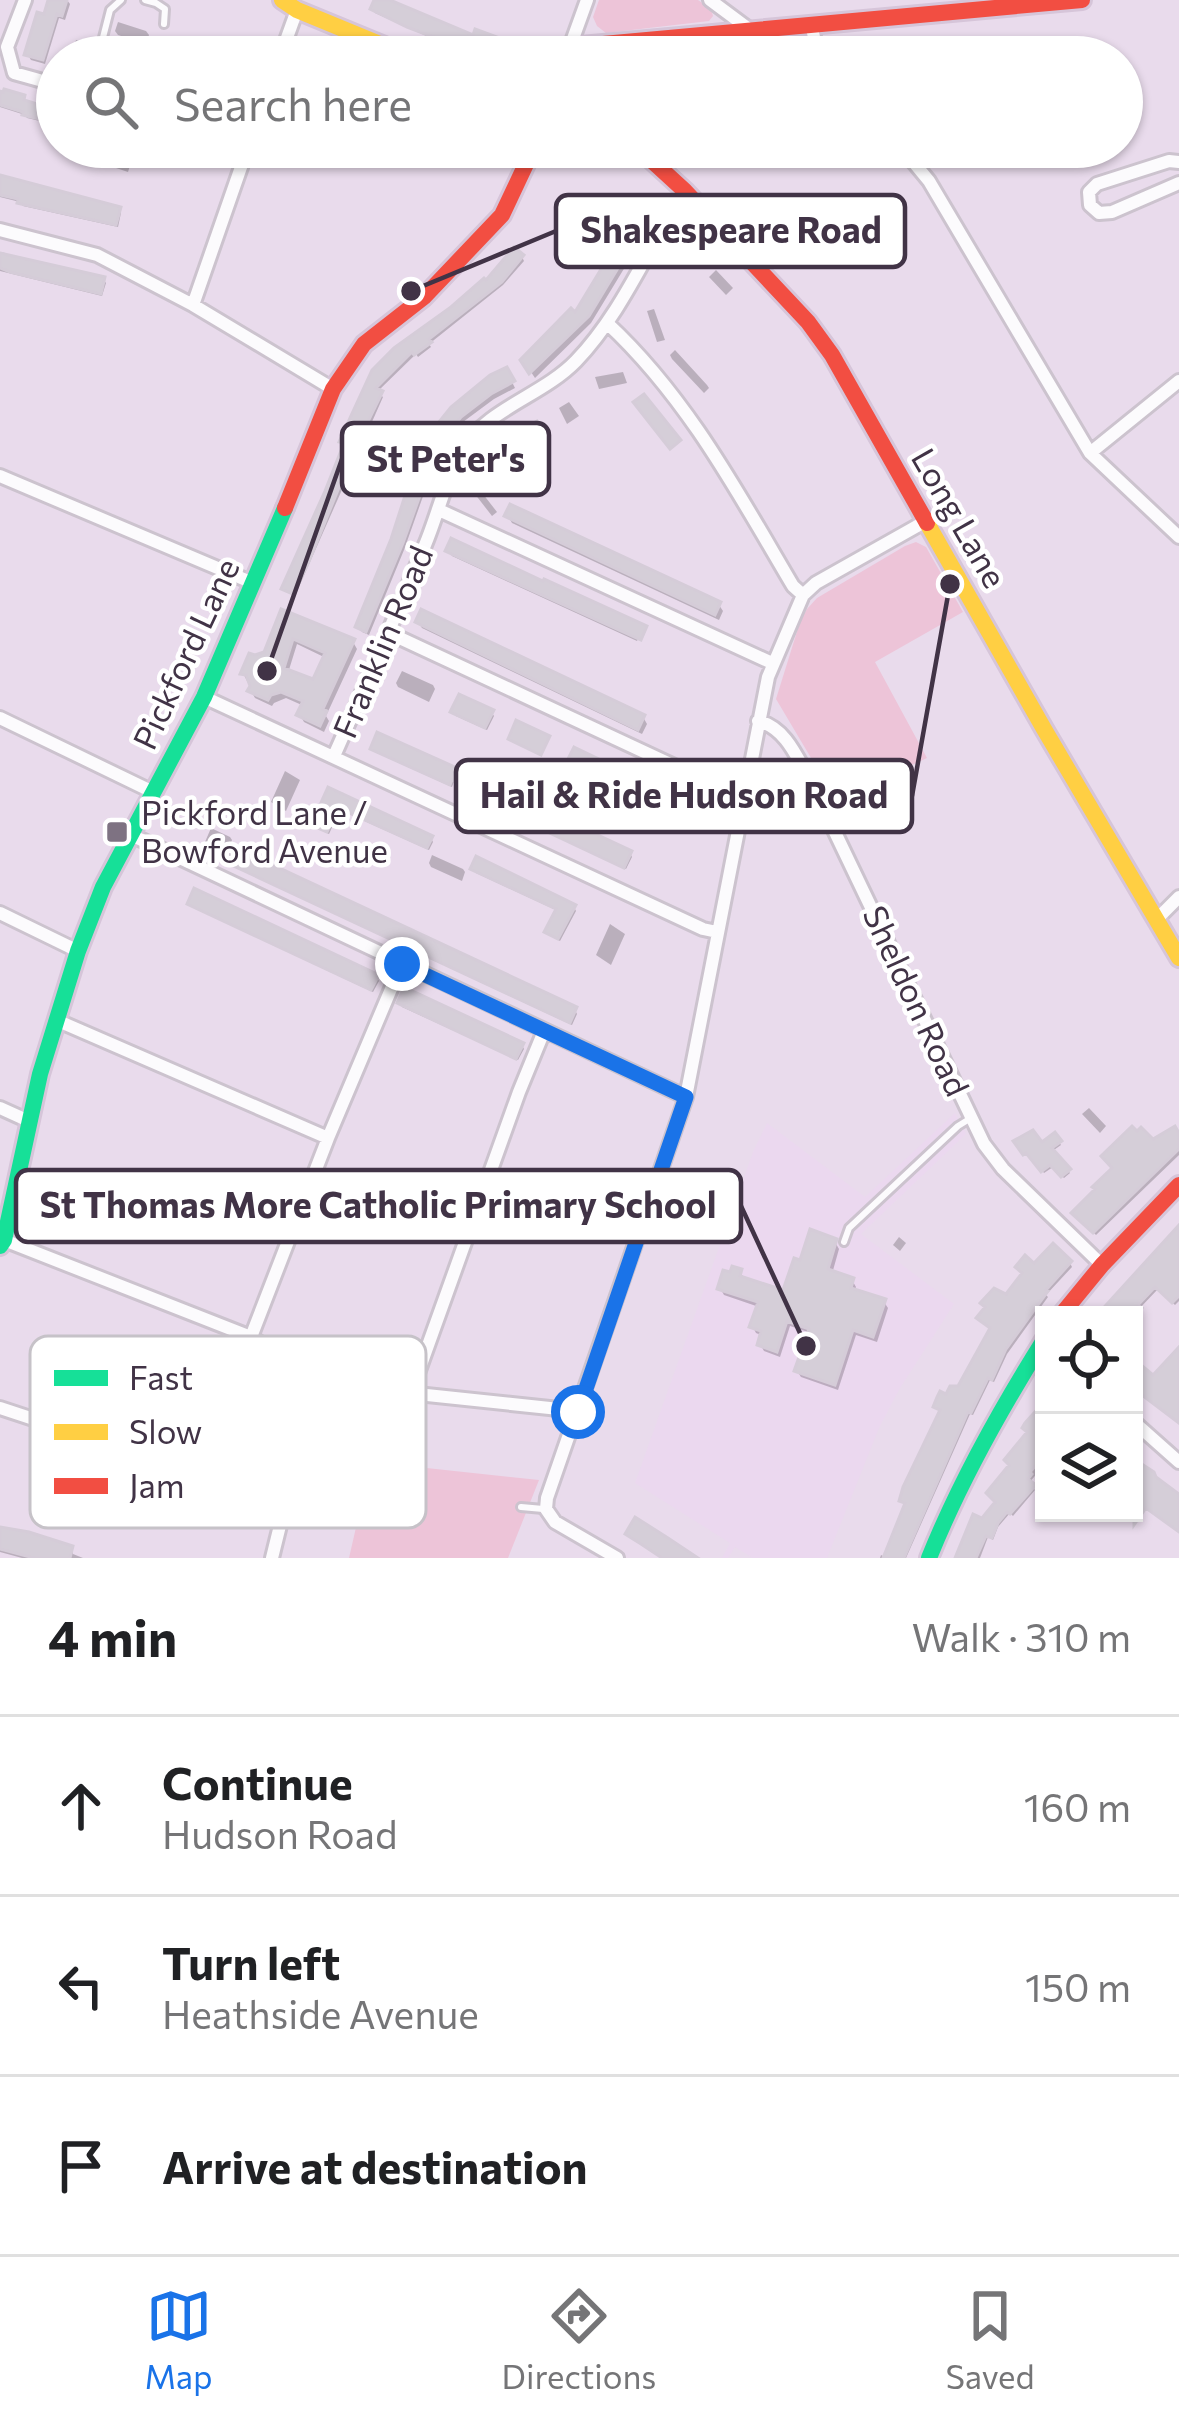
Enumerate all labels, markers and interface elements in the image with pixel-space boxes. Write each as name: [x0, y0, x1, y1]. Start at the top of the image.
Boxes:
search box: [36, 36, 1143, 168]
icon: search: [78, 69, 144, 135]
text: Search here: [174, 75, 412, 130]
callout: Shakespeare Road: [556, 195, 905, 267]
text: Shakespeare Road: [580, 206, 882, 250]
callout: St Peter's: [342, 423, 549, 495]
text: St Peter's: [367, 435, 525, 479]
street label: Long Lane: [904, 440, 1017, 594]
street label: Franklin Road: [323, 539, 440, 744]
street label: Pickford Lane: [123, 551, 247, 755]
callout: Hail & Ride Hudson Road: [456, 760, 912, 832]
text: Hail & Ride Hudson Road: [480, 771, 888, 815]
place label: Pickford Lane / Bowford Avenue: [141, 791, 388, 870]
marker: Pickford Lane / Bowford Avenue: [104, 819, 130, 845]
street label: Sheldon Road: [855, 899, 979, 1102]
route end: [375, 937, 429, 991]
callout: St Thomas More Catholic Primary School: [16, 1170, 741, 1242]
text: St Thomas More Catholic Primary School: [39, 1181, 717, 1225]
map controls: [1035, 1306, 1143, 1522]
button: locate: [1035, 1306, 1143, 1414]
legend: [30, 1336, 426, 1528]
text: Fast: [129, 1356, 193, 1397]
route start: [551, 1385, 605, 1439]
text: Slow: [129, 1410, 202, 1451]
button: layers: [1035, 1414, 1143, 1522]
text: Jam: [129, 1464, 185, 1505]
text: 4 min: [48, 1605, 177, 1668]
text: Walk · 310 m: [912, 1612, 1131, 1660]
text: Continue: [162, 1754, 353, 1809]
icon: ahead: [48, 1773, 114, 1839]
text: 160 m: [1024, 1782, 1131, 1830]
text: Hudson Road: [162, 1809, 397, 1857]
text: Turn left: [162, 1934, 340, 1989]
icon: left: [48, 1953, 114, 2019]
text: 150 m: [1025, 1962, 1131, 2010]
text: Heathside Avenue: [162, 1989, 479, 2037]
icon: arrive: [48, 2133, 114, 2199]
text: Arrive at destination: [162, 2138, 588, 2193]
tab: Map: [145, 2283, 213, 2396]
tab: Directions: [502, 2283, 656, 2396]
tab: Saved: [945, 2283, 1034, 2396]

